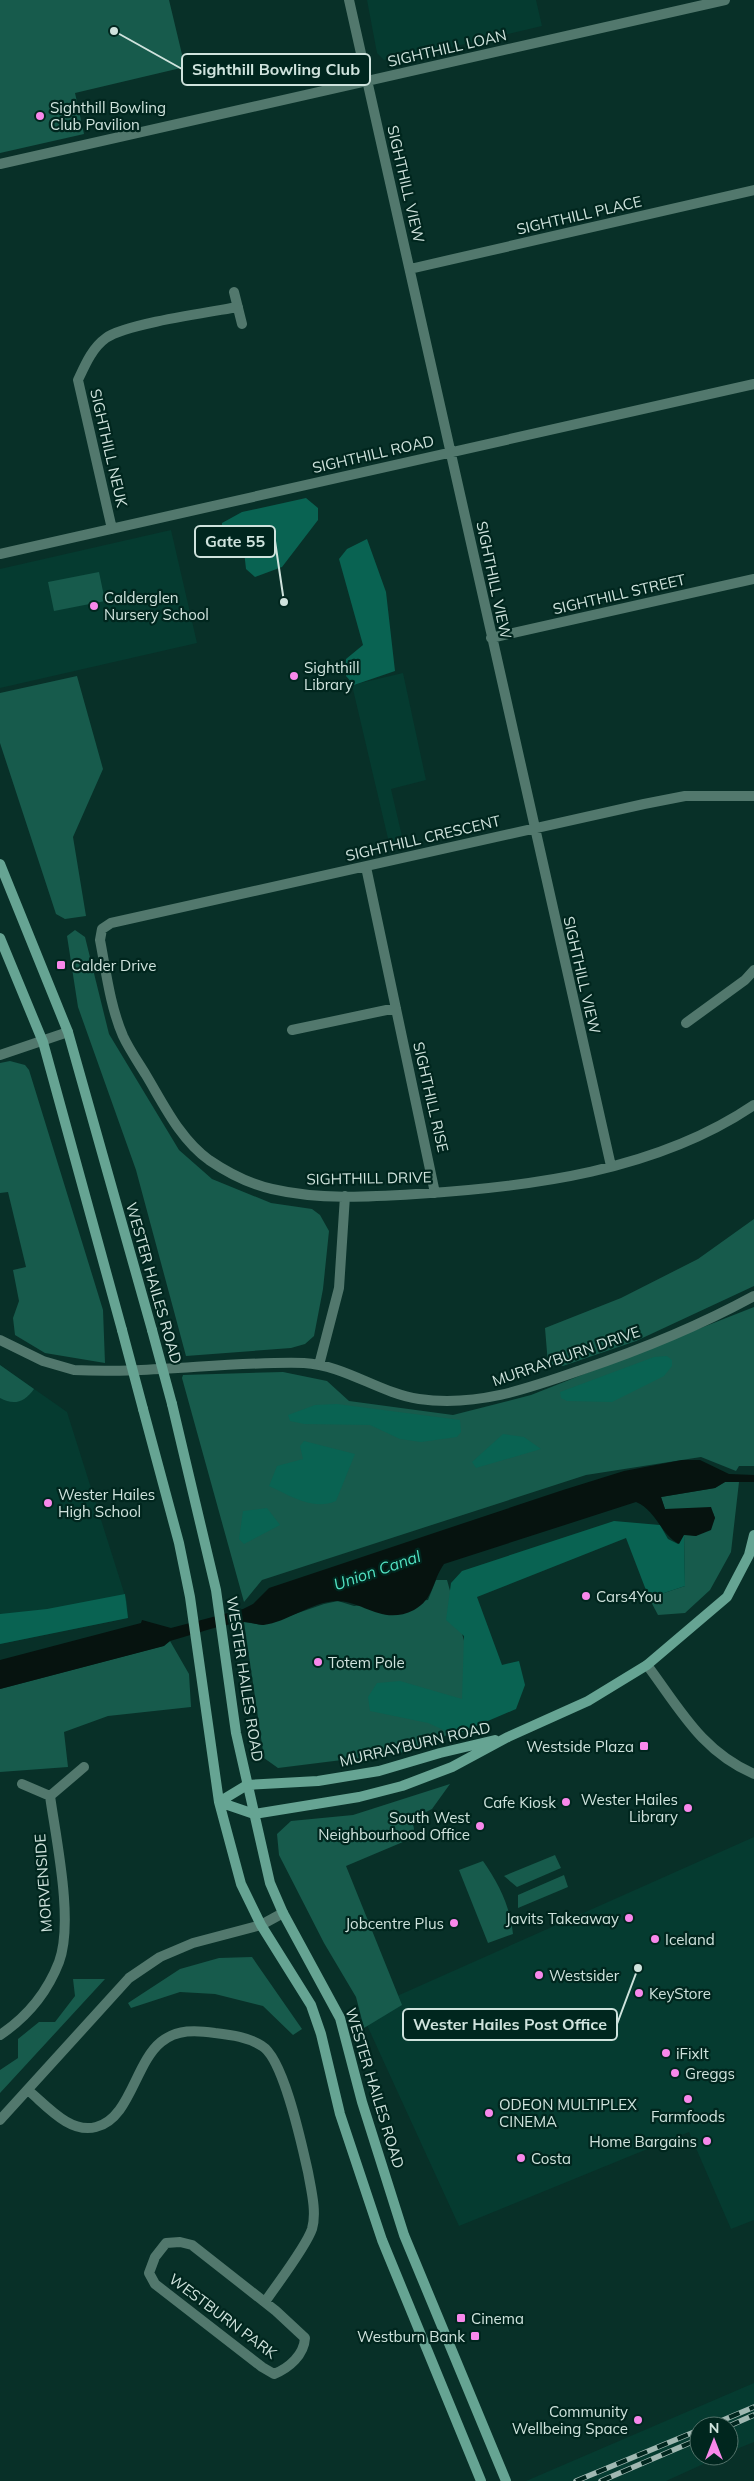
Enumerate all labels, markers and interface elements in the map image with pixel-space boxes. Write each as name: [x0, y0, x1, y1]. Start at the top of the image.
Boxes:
street label: SIGHTHILL LOAN: [386, 25, 508, 71]
callout: Sighthill Bowling Club: [182, 54, 370, 85]
text: Sighthill Bowling Club: [192, 59, 360, 79]
place label: Sighthill Bowling Club Pavilion: [50, 98, 166, 134]
marker: Sighthill Bowling Club Pavilion: [34, 110, 46, 122]
street label: SIGHTHILL VIEW: [383, 123, 429, 245]
street label: SIGHTHILL PLACE: [515, 191, 644, 239]
street label: SIGHTHILL NEUK: [86, 387, 132, 509]
street label: SIGHTHILL ROAD: [310, 431, 436, 477]
street label: SIGHTHILL VIEW: [472, 519, 516, 641]
callout: Gate 55: [195, 526, 275, 557]
text: Gate 55: [205, 531, 265, 551]
street label: SIGHTHILL STREET: [551, 570, 687, 618]
place label: Calderglen Nursery School: [104, 588, 209, 624]
marker: Calderglen Nursery School: [88, 600, 100, 612]
place label: Sighthill Library: [304, 658, 360, 694]
marker: Sighthill Library: [288, 670, 300, 682]
street label: SIGHTHILL CRESCENT: [344, 811, 502, 865]
street label: SIGHTHILL VIEW: [559, 914, 605, 1036]
place label: Calder Drive: [71, 956, 156, 975]
marker: Calder Drive: [55, 959, 67, 971]
street label: SIGHTHILL RISE: [409, 1040, 453, 1154]
street label: SIGHTHILL DRIVE: [306, 1167, 432, 1189]
street label: WESTER HAILES ROAD: [122, 1200, 186, 1366]
street label: MURRAYBURN DRIVE: [490, 1322, 643, 1390]
place label: Wester Hailes High School: [58, 1485, 155, 1521]
marker: Wester Hailes High School: [42, 1497, 54, 1509]
water label: Union Canal: [331, 1546, 423, 1594]
place label: Cars4You: [596, 1587, 662, 1606]
marker: Cars4You: [580, 1590, 592, 1602]
street label: WESTER HAILES ROAD: [223, 1595, 267, 1763]
place label: Totem Pole: [328, 1653, 405, 1672]
marker: Totem Pole: [312, 1656, 324, 1668]
street label: MURRAYBURN ROAD: [338, 1717, 492, 1771]
place label: Westside Plaza: [526, 1737, 634, 1756]
marker: Westside Plaza: [638, 1740, 650, 1752]
place label: Wester Hailes Library: [581, 1790, 678, 1826]
place label: Cafe Kiosk: [483, 1793, 556, 1812]
marker: Cafe Kiosk: [560, 1796, 572, 1808]
marker: Wester Hailes Library: [682, 1802, 694, 1814]
place label: South West Neighbourhood Office: [318, 1808, 470, 1844]
marker: South West Neighbourhood Office: [474, 1820, 486, 1832]
street label: MORVENSIDE: [30, 1833, 56, 1933]
place label: Javits Takeaway: [506, 1909, 619, 1928]
marker: Javits Takeaway: [623, 1912, 635, 1924]
place label: Jobcentre Plus: [345, 1914, 444, 1933]
marker: Jobcentre Plus: [448, 1917, 460, 1929]
place label: Iceland: [665, 1930, 715, 1949]
marker: Iceland: [649, 1933, 661, 1945]
place label: Westsider: [549, 1966, 620, 1985]
marker: Westsider: [533, 1969, 545, 1981]
place label: KeyStore: [649, 1984, 711, 2003]
marker: KeyStore: [633, 1987, 645, 1999]
street label: WESTER HAILES ROAD: [341, 2005, 409, 2171]
callout: Wester Hailes Post Office: [403, 2009, 617, 2040]
text: Wester Hailes Post Office: [413, 2014, 607, 2034]
place label: iFixIt: [676, 2044, 709, 2063]
marker: iFixIt: [660, 2047, 672, 2059]
place label: Greggs: [685, 2064, 735, 2083]
marker: Greggs: [669, 2067, 681, 2079]
marker: Farmfoods: [682, 2093, 694, 2105]
place label: ODEON MULTIPLEX CINEMA: [499, 2095, 637, 2131]
marker: ODEON MULTIPLEX CINEMA: [483, 2107, 495, 2119]
place label: Farmfoods: [651, 2107, 725, 2126]
place label: Home Bargains: [589, 2132, 697, 2151]
marker: Home Bargains: [701, 2135, 713, 2147]
place label: Costa: [531, 2149, 571, 2168]
marker: Costa: [515, 2152, 527, 2164]
street label: WESTBURN PARK: [165, 2269, 281, 2363]
place label: Cinema: [471, 2309, 524, 2328]
marker: Cinema: [455, 2312, 467, 2324]
place label: Westburn Bank: [357, 2327, 465, 2346]
marker: Westburn Bank: [469, 2330, 481, 2342]
place label: Community Wellbeing Space: [512, 2402, 628, 2438]
marker: Community Wellbeing Space: [632, 2414, 644, 2426]
north arrow: [689, 2416, 739, 2466]
text: N: [709, 2419, 719, 2437]

